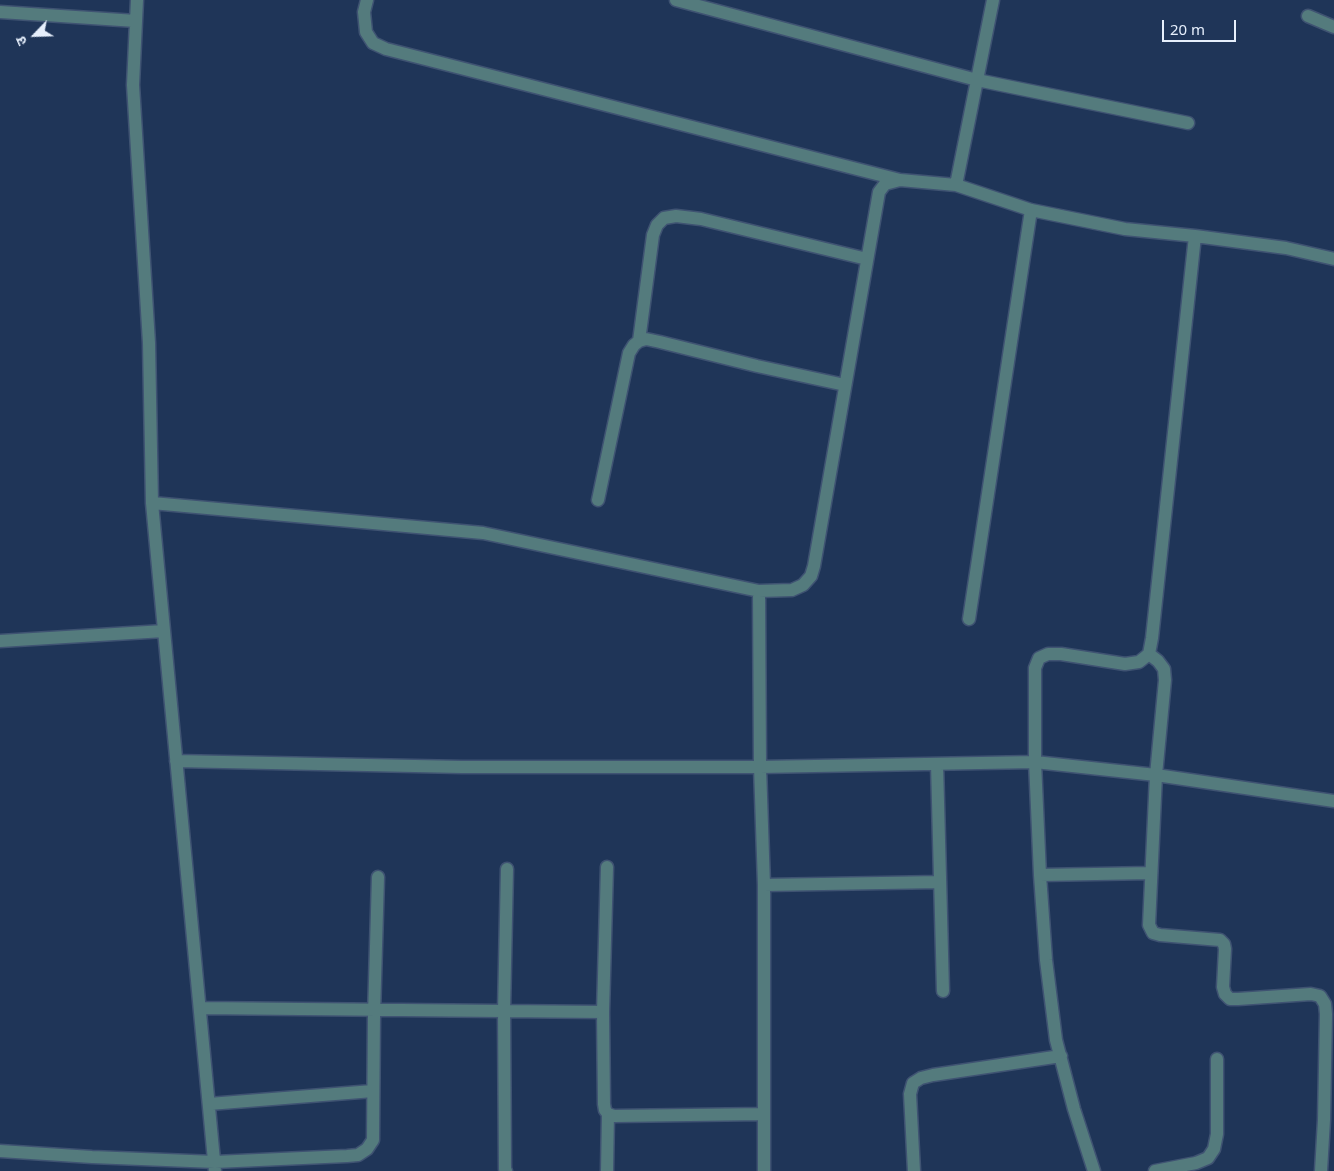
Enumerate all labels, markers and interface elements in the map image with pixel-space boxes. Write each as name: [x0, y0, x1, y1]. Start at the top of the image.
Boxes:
north arrow: [10, 10, 60, 60]
scale bar: [1164, 10, 1238, 42]
text: 20 m: [1170, 19, 1205, 39]
text: उ: [10, 34, 31, 49]

